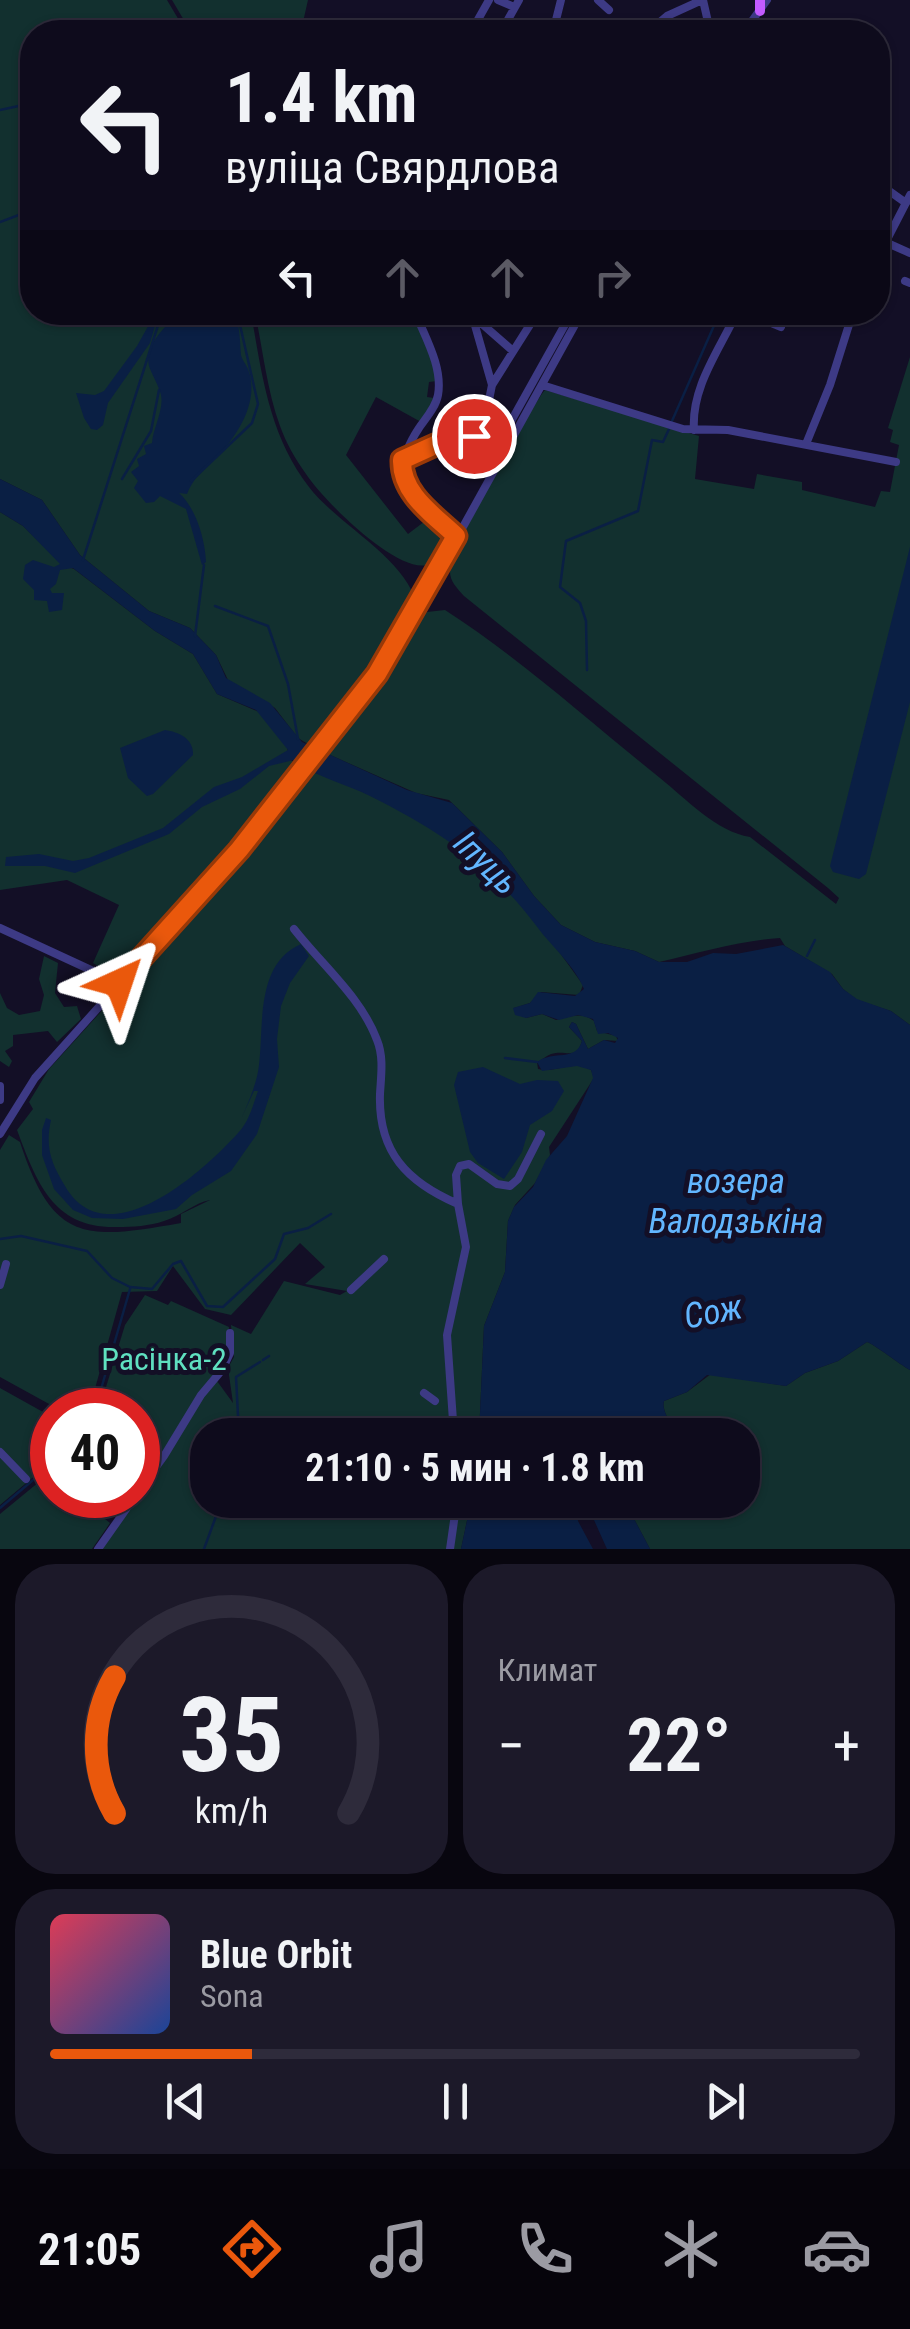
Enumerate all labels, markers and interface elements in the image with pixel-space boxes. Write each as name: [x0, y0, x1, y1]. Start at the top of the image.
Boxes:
text: 1.4 km: [225, 57, 418, 139]
icon: left: [60, 60, 190, 190]
text: вуліца Свярдлова: [225, 141, 560, 194]
icon: left: [270, 250, 325, 305]
icon: ahead: [375, 250, 430, 305]
icon: ahead: [480, 250, 535, 305]
icon: right: [585, 250, 640, 305]
pin: [432, 394, 517, 479]
icon: arrive: [447, 409, 502, 464]
water label: Іпуць: [445, 823, 527, 903]
position arrow: [67, 931, 171, 1035]
water label: возера Валодзькіна: [648, 1161, 824, 1242]
water label: Сож: [680, 1286, 746, 1338]
park label: Расінка-2: [101, 1340, 227, 1378]
speed limit sign: 40: [30, 1388, 160, 1518]
text: 21:10 · 5 мин · 1.8 km: [305, 1446, 645, 1490]
text: Климат: [498, 1651, 597, 1689]
text: 35: [179, 1675, 284, 1796]
text: 22°: [626, 1701, 731, 1789]
text: −: [498, 1714, 525, 1778]
text: +: [833, 1714, 860, 1778]
text: km/h: [194, 1790, 268, 1832]
text: Blue Orbit: [200, 1933, 352, 1977]
text: Sona: [200, 1977, 263, 2015]
icon: previous: [158, 2074, 213, 2129]
icon: pause: [428, 2074, 483, 2129]
icon: next: [698, 2074, 753, 2129]
icon: directions: [217, 2214, 287, 2284]
icon: music: [364, 2214, 434, 2284]
icon: phone: [510, 2214, 580, 2284]
icon: climate: [656, 2214, 726, 2284]
icon: car: [802, 2214, 872, 2284]
text: 21:05: [38, 2223, 141, 2276]

